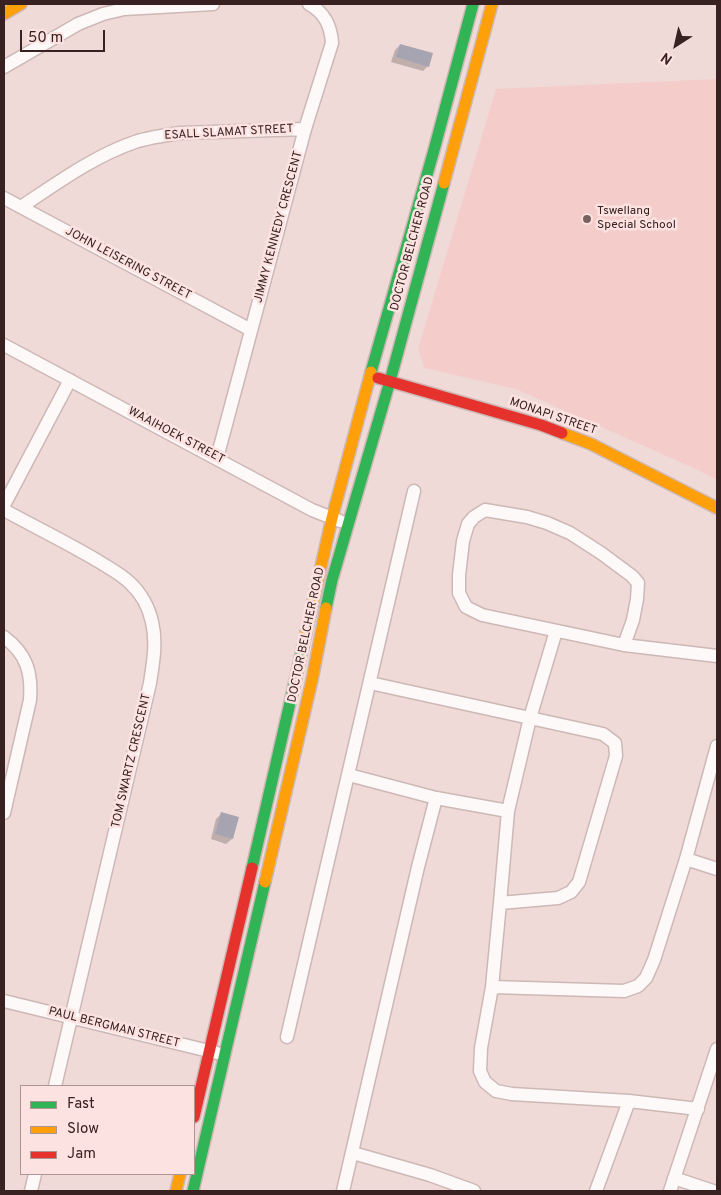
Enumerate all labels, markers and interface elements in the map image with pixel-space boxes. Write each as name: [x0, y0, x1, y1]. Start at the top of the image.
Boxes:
scale bar: [22, 20, 108, 52]
north arrow: [651, 20, 701, 70]
text: 50 m: [28, 29, 63, 48]
text: N: [658, 48, 676, 68]
street label: ESALL SLAMAT STREET: [164, 122, 294, 144]
street label: JIMMY KENNEDY CRESCENT: [252, 149, 306, 305]
street label: DOCTOR BELCHER ROAD: [388, 175, 438, 313]
place label: Tswellang Special School: [597, 205, 676, 233]
marker: Tswellang Special School: [581, 213, 593, 225]
street label: JOHN LEISERING STREET: [63, 225, 193, 303]
street label: MONAPI STREET: [507, 395, 599, 439]
street label: WAAIHOEK STREET: [125, 404, 227, 468]
street label: DOCTOR BELCHER ROAD: [286, 566, 328, 704]
street label: TOM SWARTZ CRESCENT: [110, 692, 154, 830]
street label: PAUL BERGMAN STREET: [47, 1005, 181, 1051]
legend: [20, 1085, 195, 1175]
text: Fast: [67, 1095, 95, 1114]
text: Slow: [67, 1120, 99, 1139]
text: Jam: [67, 1145, 96, 1164]

